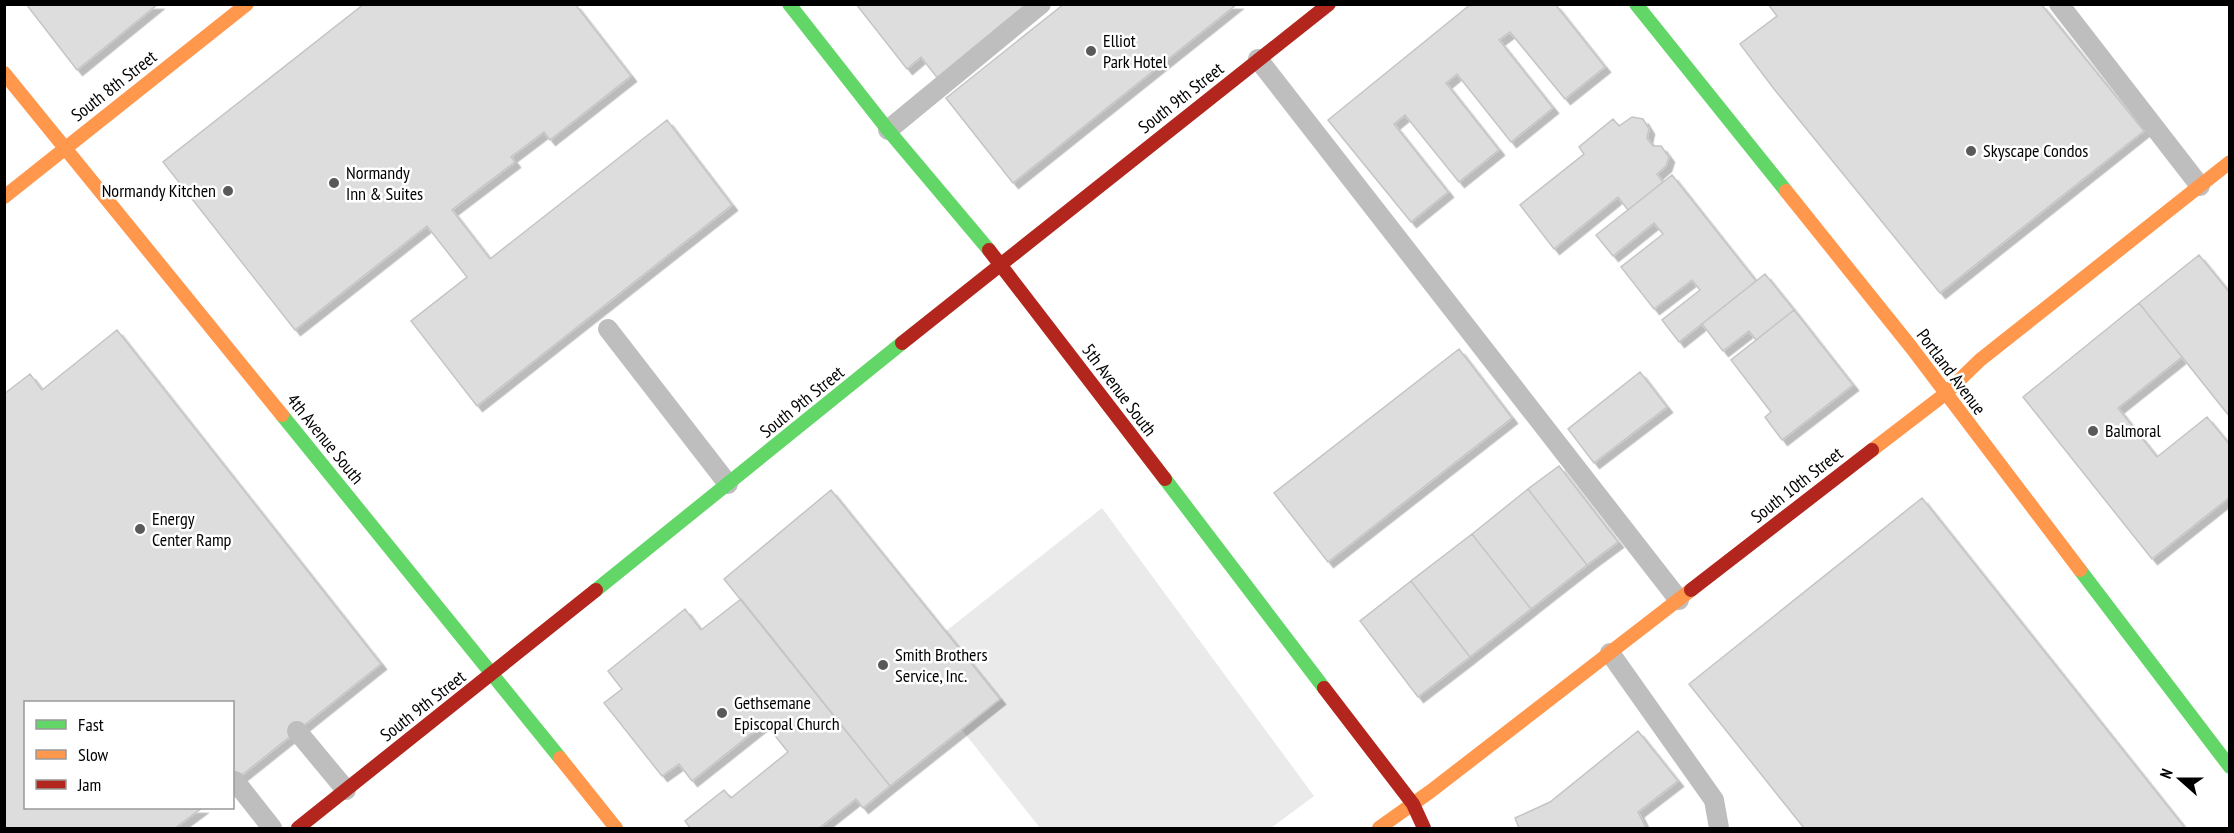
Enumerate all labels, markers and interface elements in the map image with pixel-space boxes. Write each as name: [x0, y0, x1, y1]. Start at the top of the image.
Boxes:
place label: Elliot Park Hotel: [1103, 29, 1168, 73]
marker: Elliot Park Hotel: [1084, 44, 1098, 58]
street label: South 8th Street: [66, 45, 161, 126]
street label: South 9th Street: [1133, 57, 1228, 138]
place label: Skyscape Condos: [1983, 139, 2088, 162]
marker: Skyscape Condos: [1964, 144, 1978, 158]
place label: Normandy Inn & Suites: [346, 161, 423, 205]
marker: Normandy Inn & Suites: [327, 176, 341, 190]
place label: Normandy Kitchen: [102, 179, 216, 202]
marker: Normandy Kitchen: [221, 184, 235, 198]
street label: Portland Avenue: [1912, 324, 1991, 419]
street label: 5th Avenue South: [1077, 339, 1162, 440]
street label: South 9th Street: [755, 361, 849, 443]
street label: 4th Avenue South: [282, 389, 369, 489]
place label: Balmoral: [2105, 419, 2161, 442]
marker: Balmoral: [2086, 424, 2100, 438]
street label: South 10th Street: [1746, 442, 1847, 528]
place label: Energy Center Ramp: [152, 507, 232, 551]
marker: Energy Center Ramp: [133, 522, 147, 536]
place label: Smith Brothers Service, Inc.: [895, 643, 988, 687]
marker: Smith Brothers Service, Inc.: [876, 658, 890, 672]
street label: South 9th Street: [375, 665, 470, 746]
place label: Gethsemane Episcopal Church: [734, 691, 840, 735]
legend: [24, 701, 234, 809]
marker: Gethsemane Episcopal Church: [715, 706, 729, 720]
text: Fast: [78, 713, 104, 736]
text: Slow: [78, 743, 109, 766]
north arrow: [2150, 749, 2210, 809]
text: N: [2155, 766, 2177, 781]
text: Jam: [77, 773, 101, 796]

